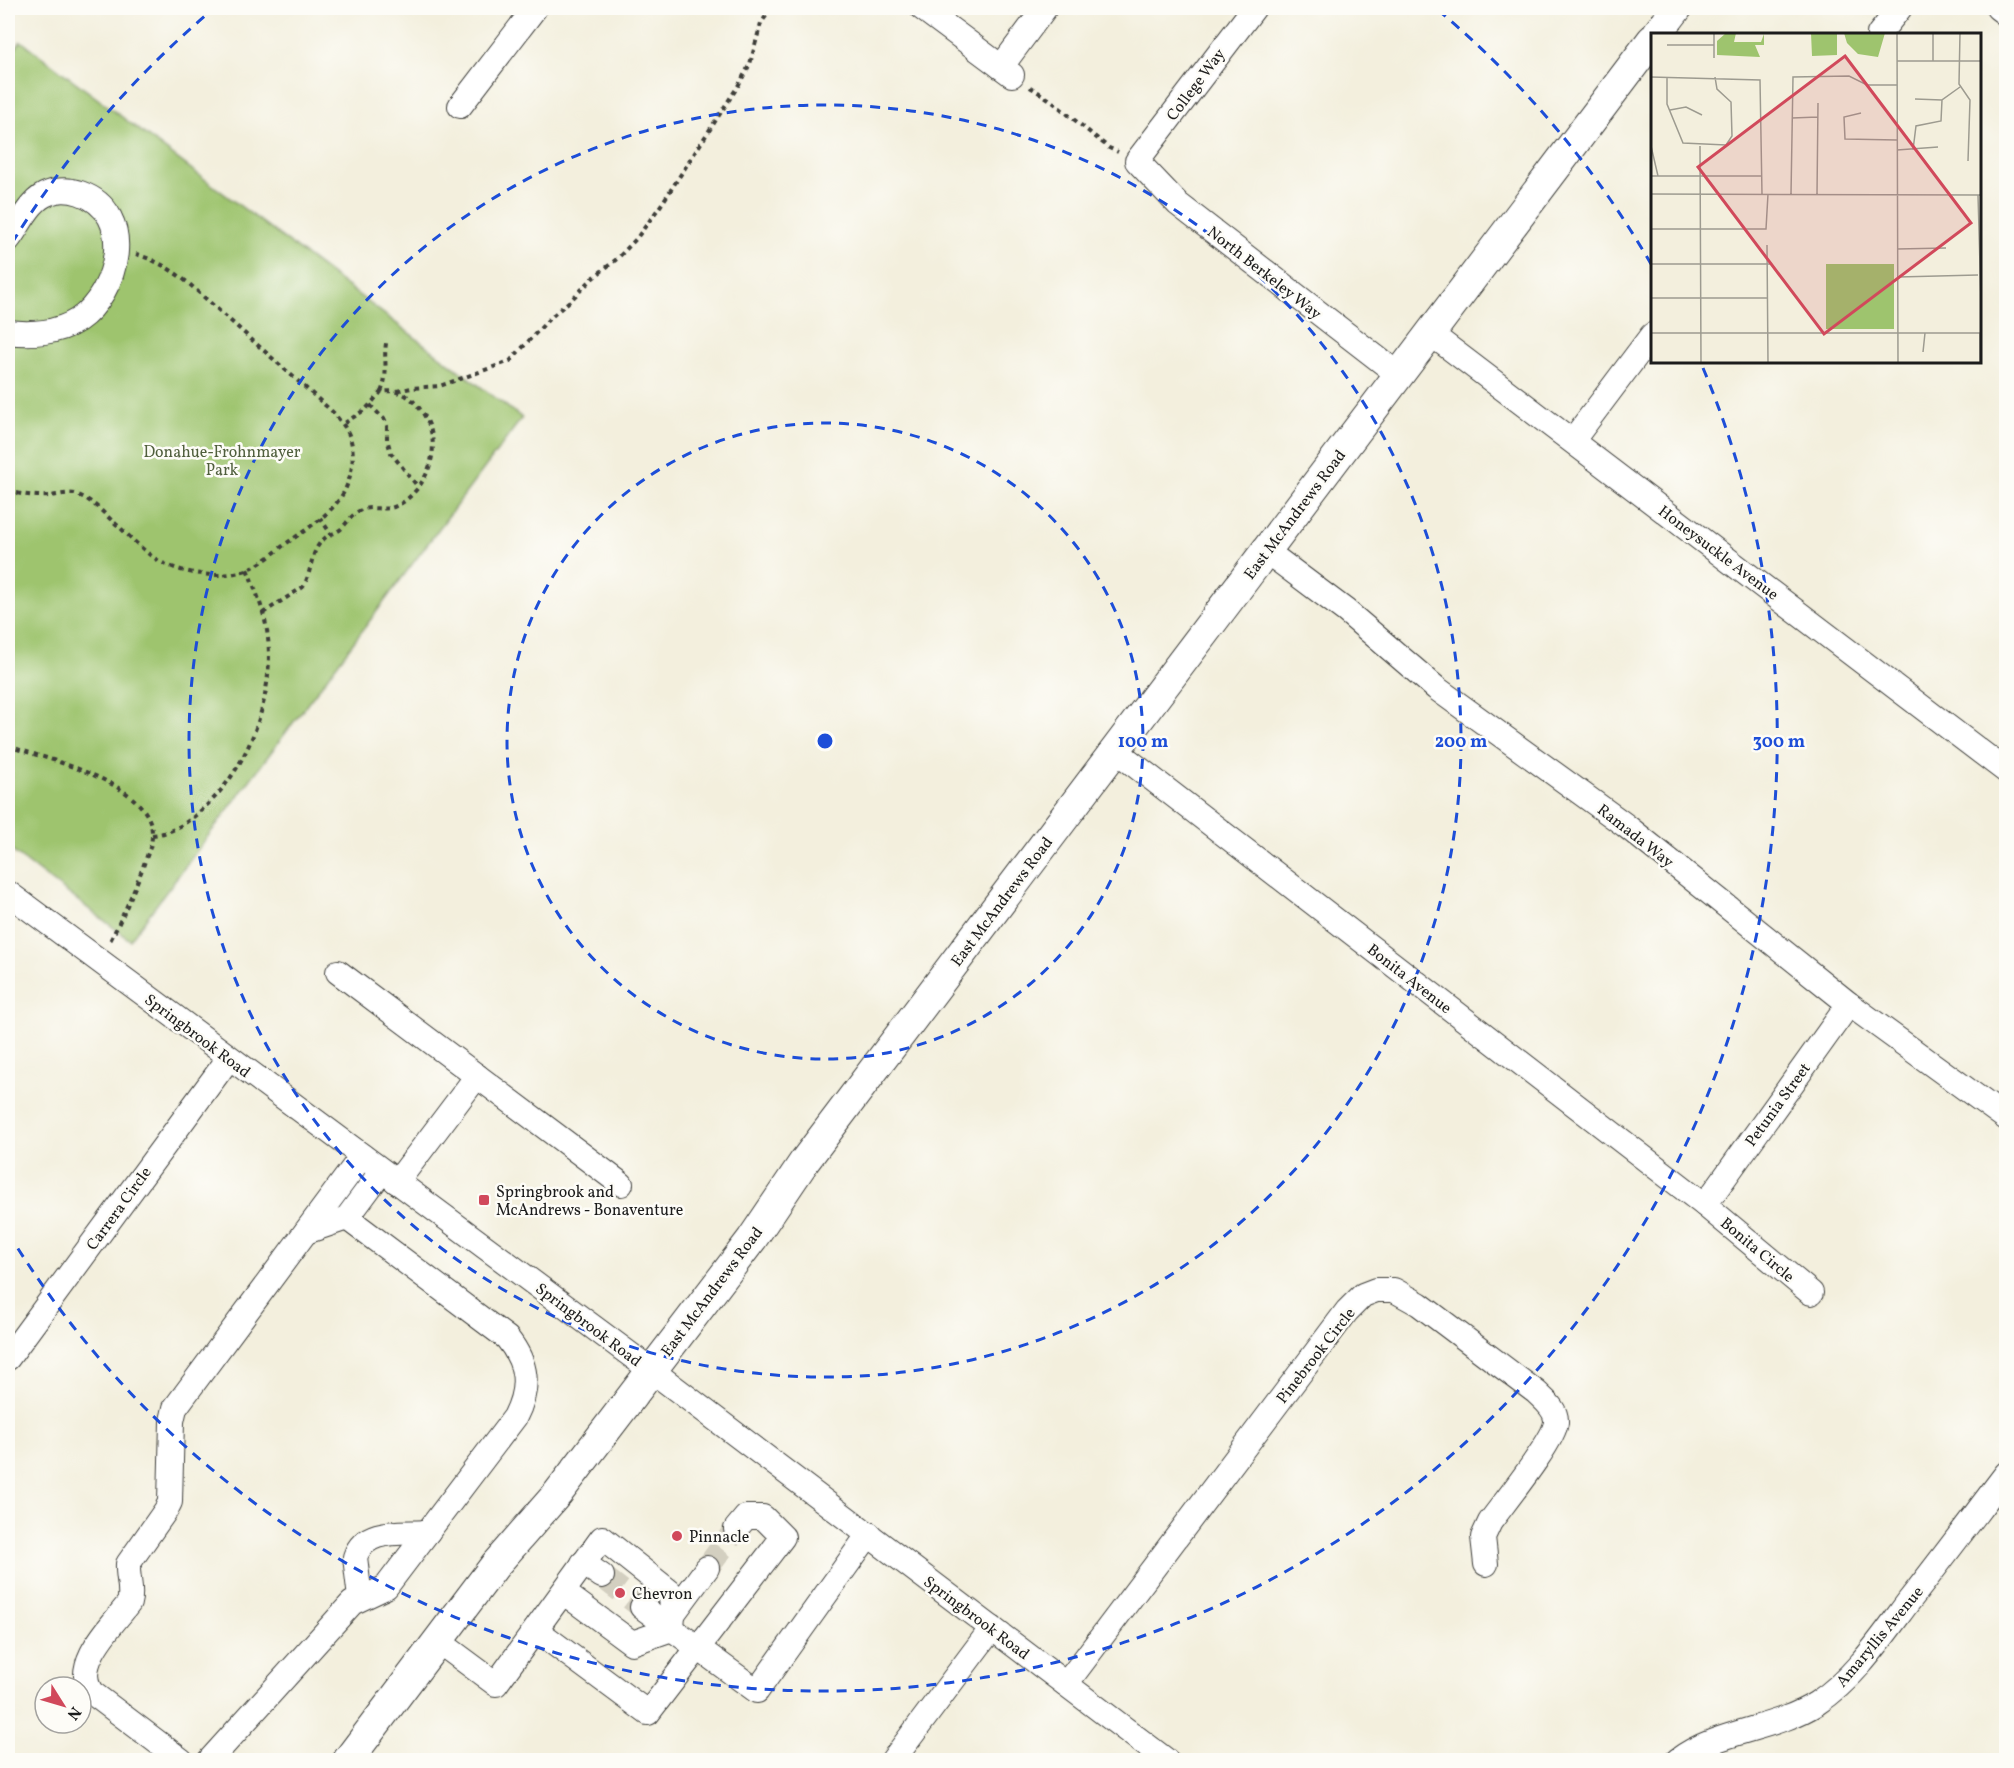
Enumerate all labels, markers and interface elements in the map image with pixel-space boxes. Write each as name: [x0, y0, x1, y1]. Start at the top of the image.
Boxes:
inset map: [1651, 33, 1981, 363]
street label: College Way: [1162, 44, 1231, 126]
street label: North Berkeley Way: [1202, 222, 1326, 326]
park label: Donahue-Frohnmayer Park: [143, 442, 301, 482]
street label: East McAndrews Road: [1239, 446, 1352, 585]
street label: Honeysuckle Avenue: [1653, 501, 1782, 606]
text: 100 m: [1118, 730, 1168, 755]
text: 200 m: [1435, 730, 1487, 755]
text: 300 m: [1753, 730, 1805, 755]
centre of rings: [815, 731, 835, 751]
street label: Ramada Way: [1592, 800, 1678, 874]
street label: East McAndrews Road: [946, 833, 1059, 972]
street label: Bonita Avenue: [1362, 940, 1456, 1020]
street label: Springbrook Road: [139, 989, 254, 1084]
street label: Petunia Street: [1741, 1058, 1817, 1152]
street label: Carrera Circle: [82, 1163, 157, 1255]
place label: Springbrook and McAndrews - Bonaventure: [496, 1182, 683, 1222]
marker: Springbrook and McAndrews - Bonaventure: [477, 1193, 491, 1207]
street label: Bonita Circle: [1715, 1213, 1799, 1288]
street label: East McAndrews Road: [656, 1223, 769, 1362]
street label: Springbrook Road: [530, 1278, 645, 1373]
street label: Pinebrook Circle: [1272, 1304, 1361, 1409]
place label: Pinnacle: [689, 1527, 749, 1549]
marker: Pinnacle: [670, 1529, 684, 1543]
street label: Springbrook Road: [918, 1571, 1033, 1666]
street label: Amaryllis Avenue: [1832, 1582, 1929, 1692]
place label: Chevron: [632, 1584, 693, 1606]
marker: Chevron: [613, 1586, 627, 1600]
north arrow: [33, 1675, 93, 1735]
text: N: [61, 1702, 86, 1724]

